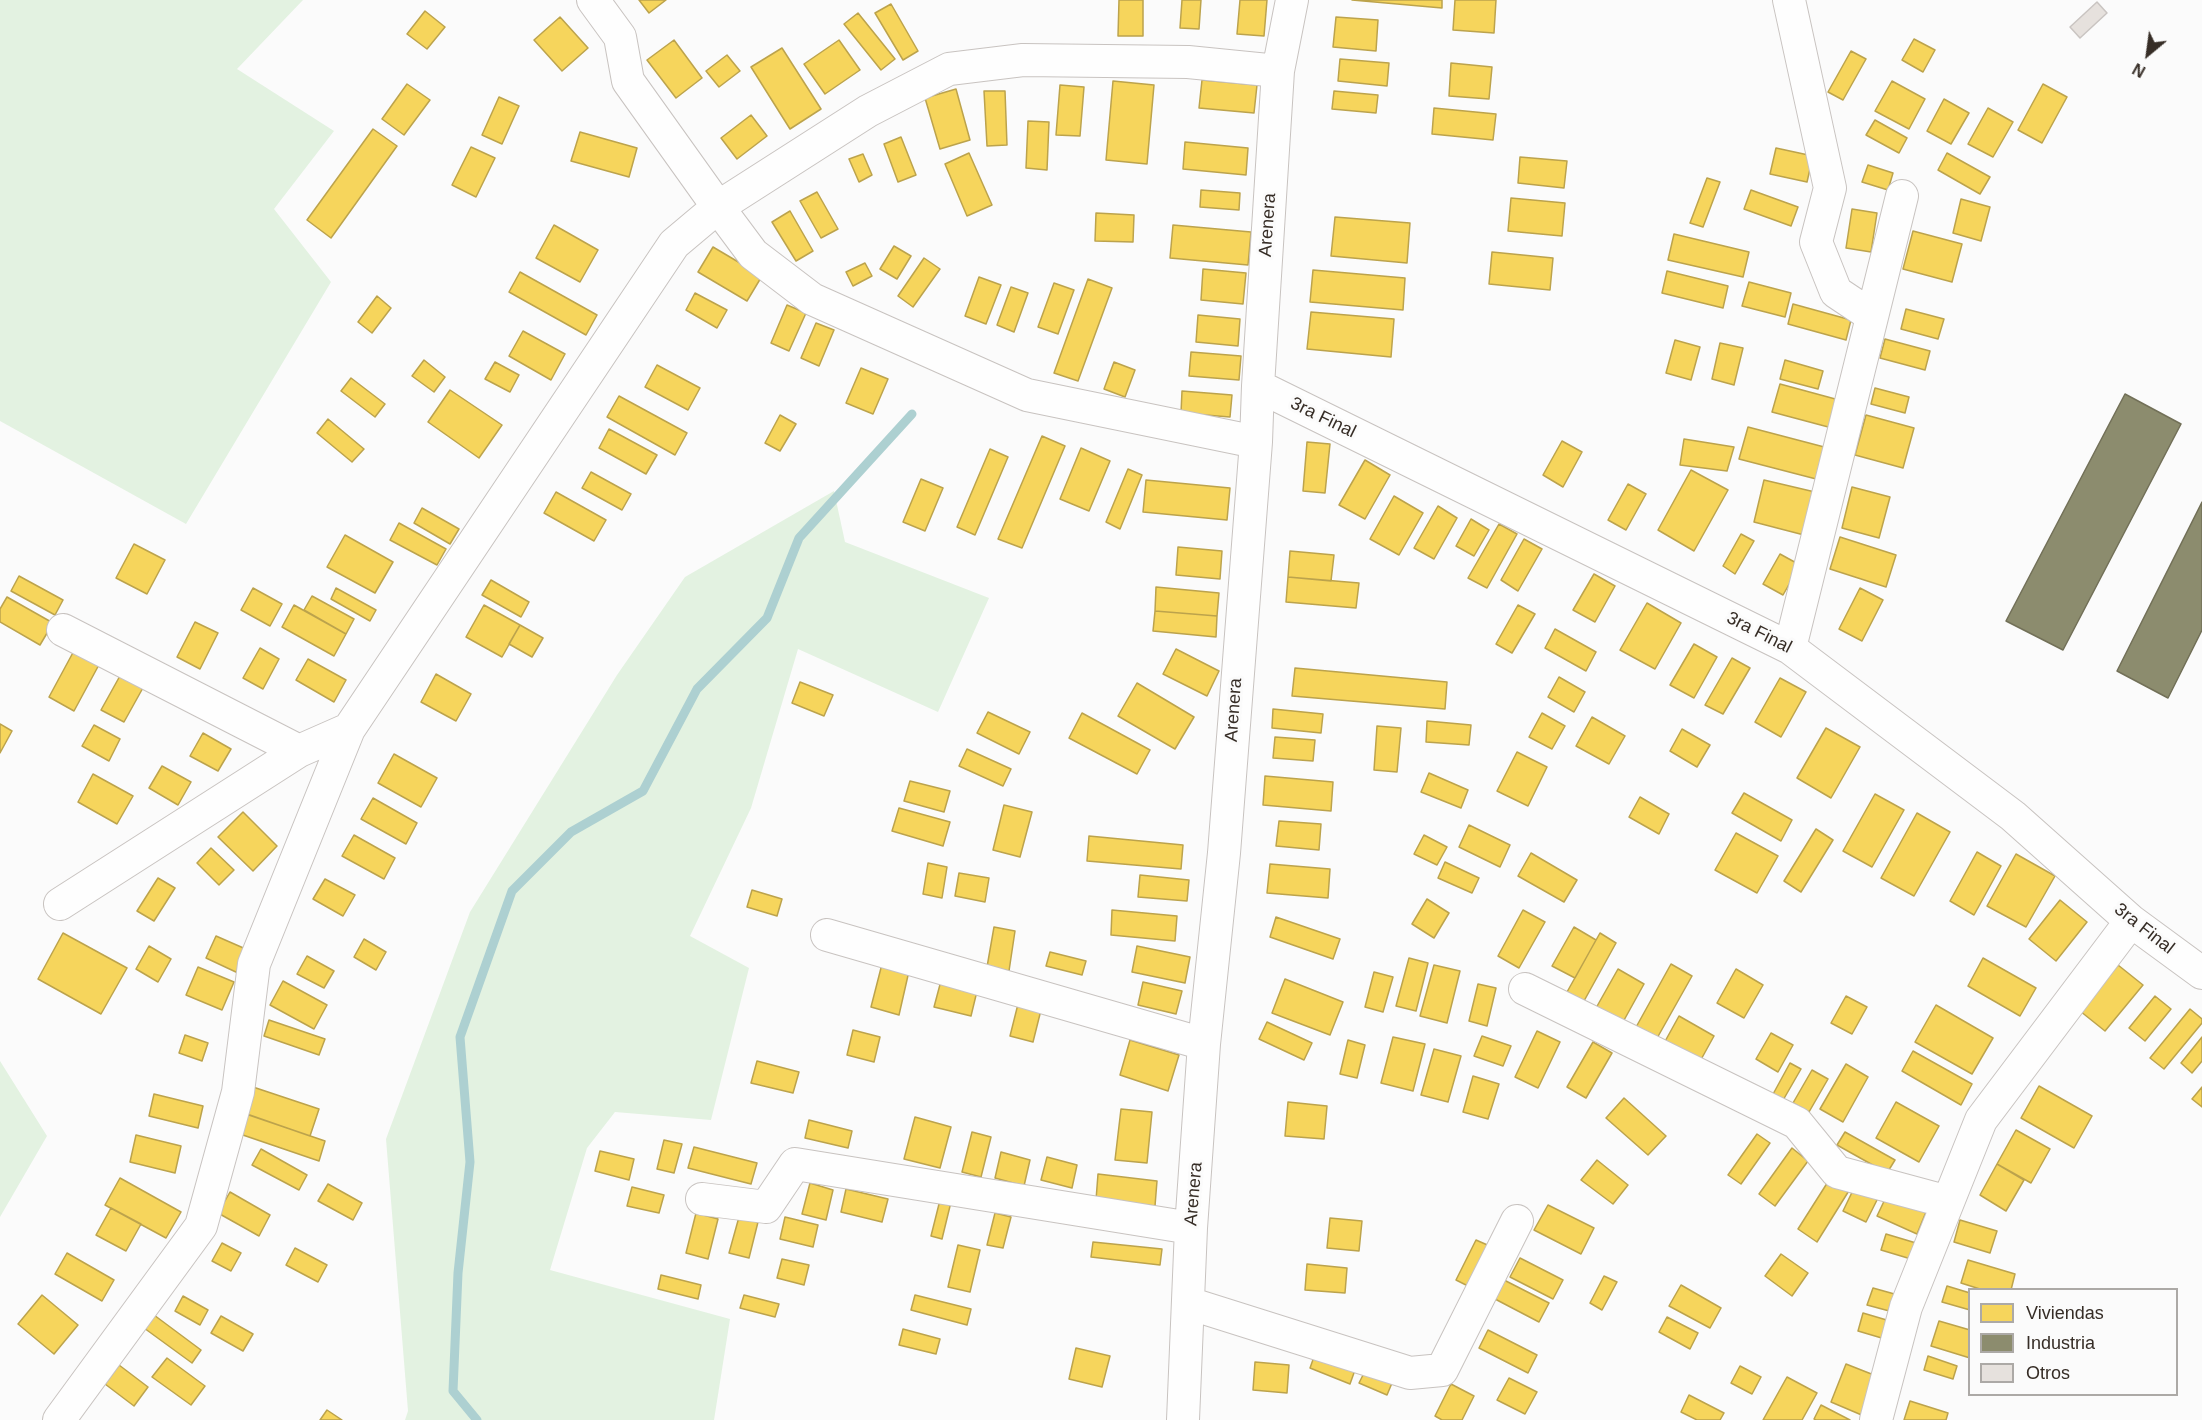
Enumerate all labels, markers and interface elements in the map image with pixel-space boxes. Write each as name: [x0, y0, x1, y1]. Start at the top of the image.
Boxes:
north arrow: [2118, 24, 2178, 84]
text: N: [2130, 60, 2148, 80]
street label: Arenera: [1255, 192, 1281, 258]
street label: 3ra Final: [1287, 393, 1359, 443]
street label: 3ra Final: [1723, 607, 1795, 659]
street label: Arenera: [1221, 677, 1247, 743]
street label: 3ra Final: [2110, 899, 2178, 959]
street label: Arenera: [1180, 1161, 1208, 1227]
legend: [1968, 1288, 2178, 1396]
text: Viviendas: [2026, 1303, 2104, 1323]
text: Industria: [2026, 1333, 2095, 1353]
text: Otros: [2026, 1363, 2070, 1383]

